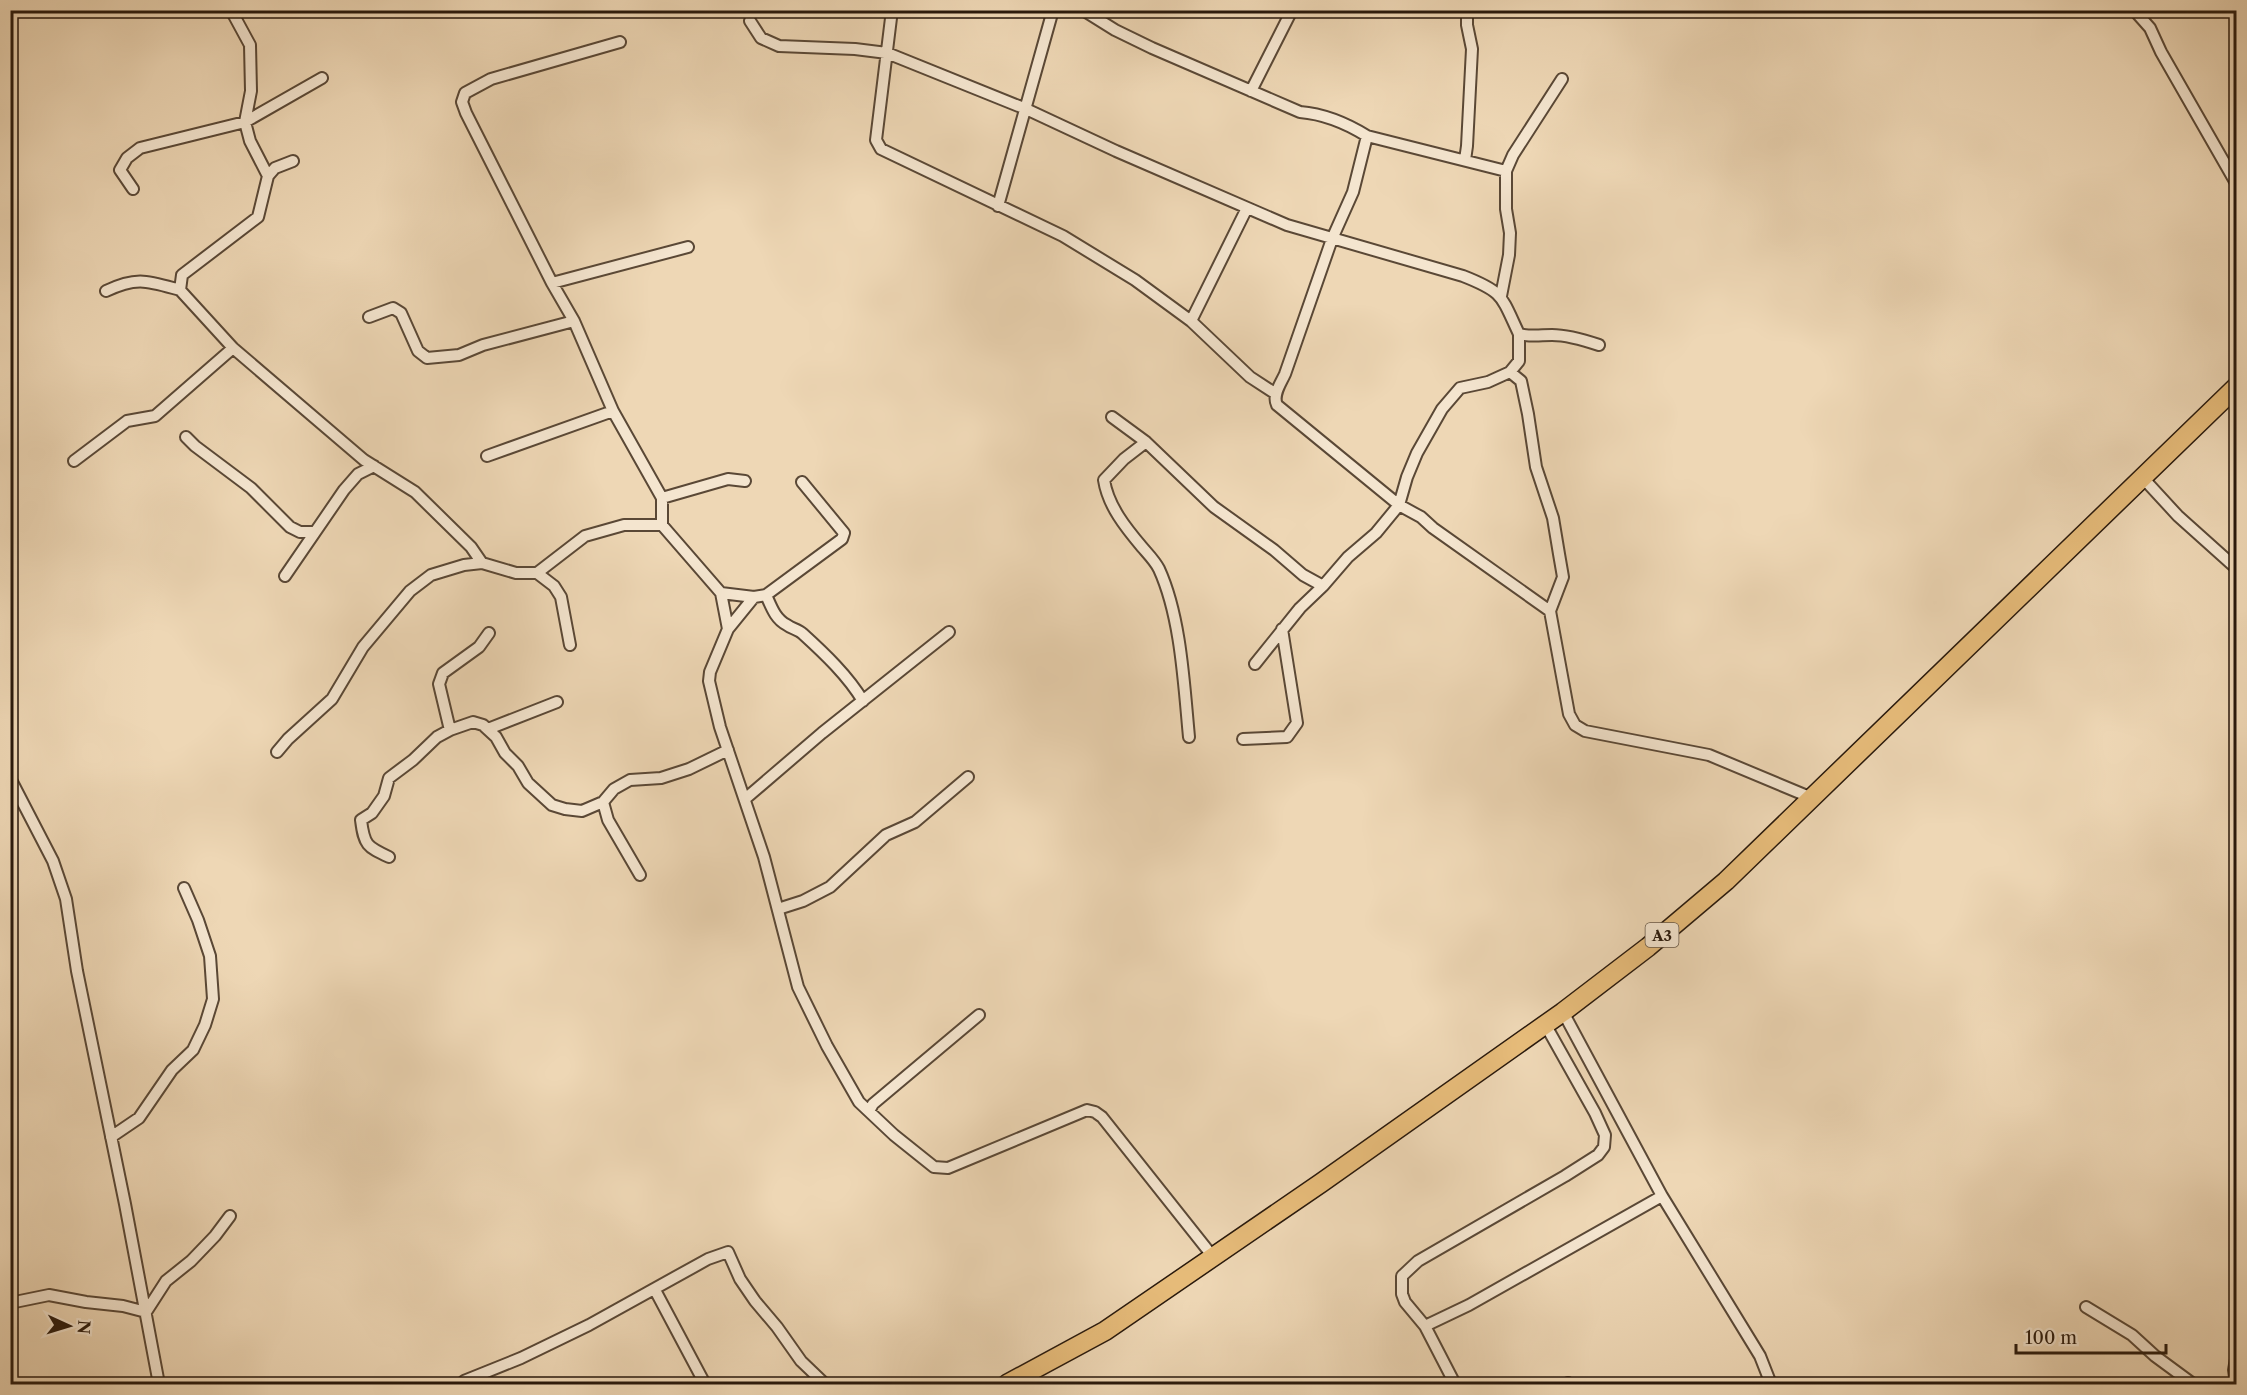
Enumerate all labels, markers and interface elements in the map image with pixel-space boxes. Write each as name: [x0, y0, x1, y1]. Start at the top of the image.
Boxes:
road number: A3: [1646, 923, 1678, 947]
north arrow: [39, 1296, 99, 1356]
scale bar: [2016, 1317, 2166, 1355]
text: N: [73, 1319, 94, 1335]
text: 100 m: [2025, 1327, 2077, 1349]

